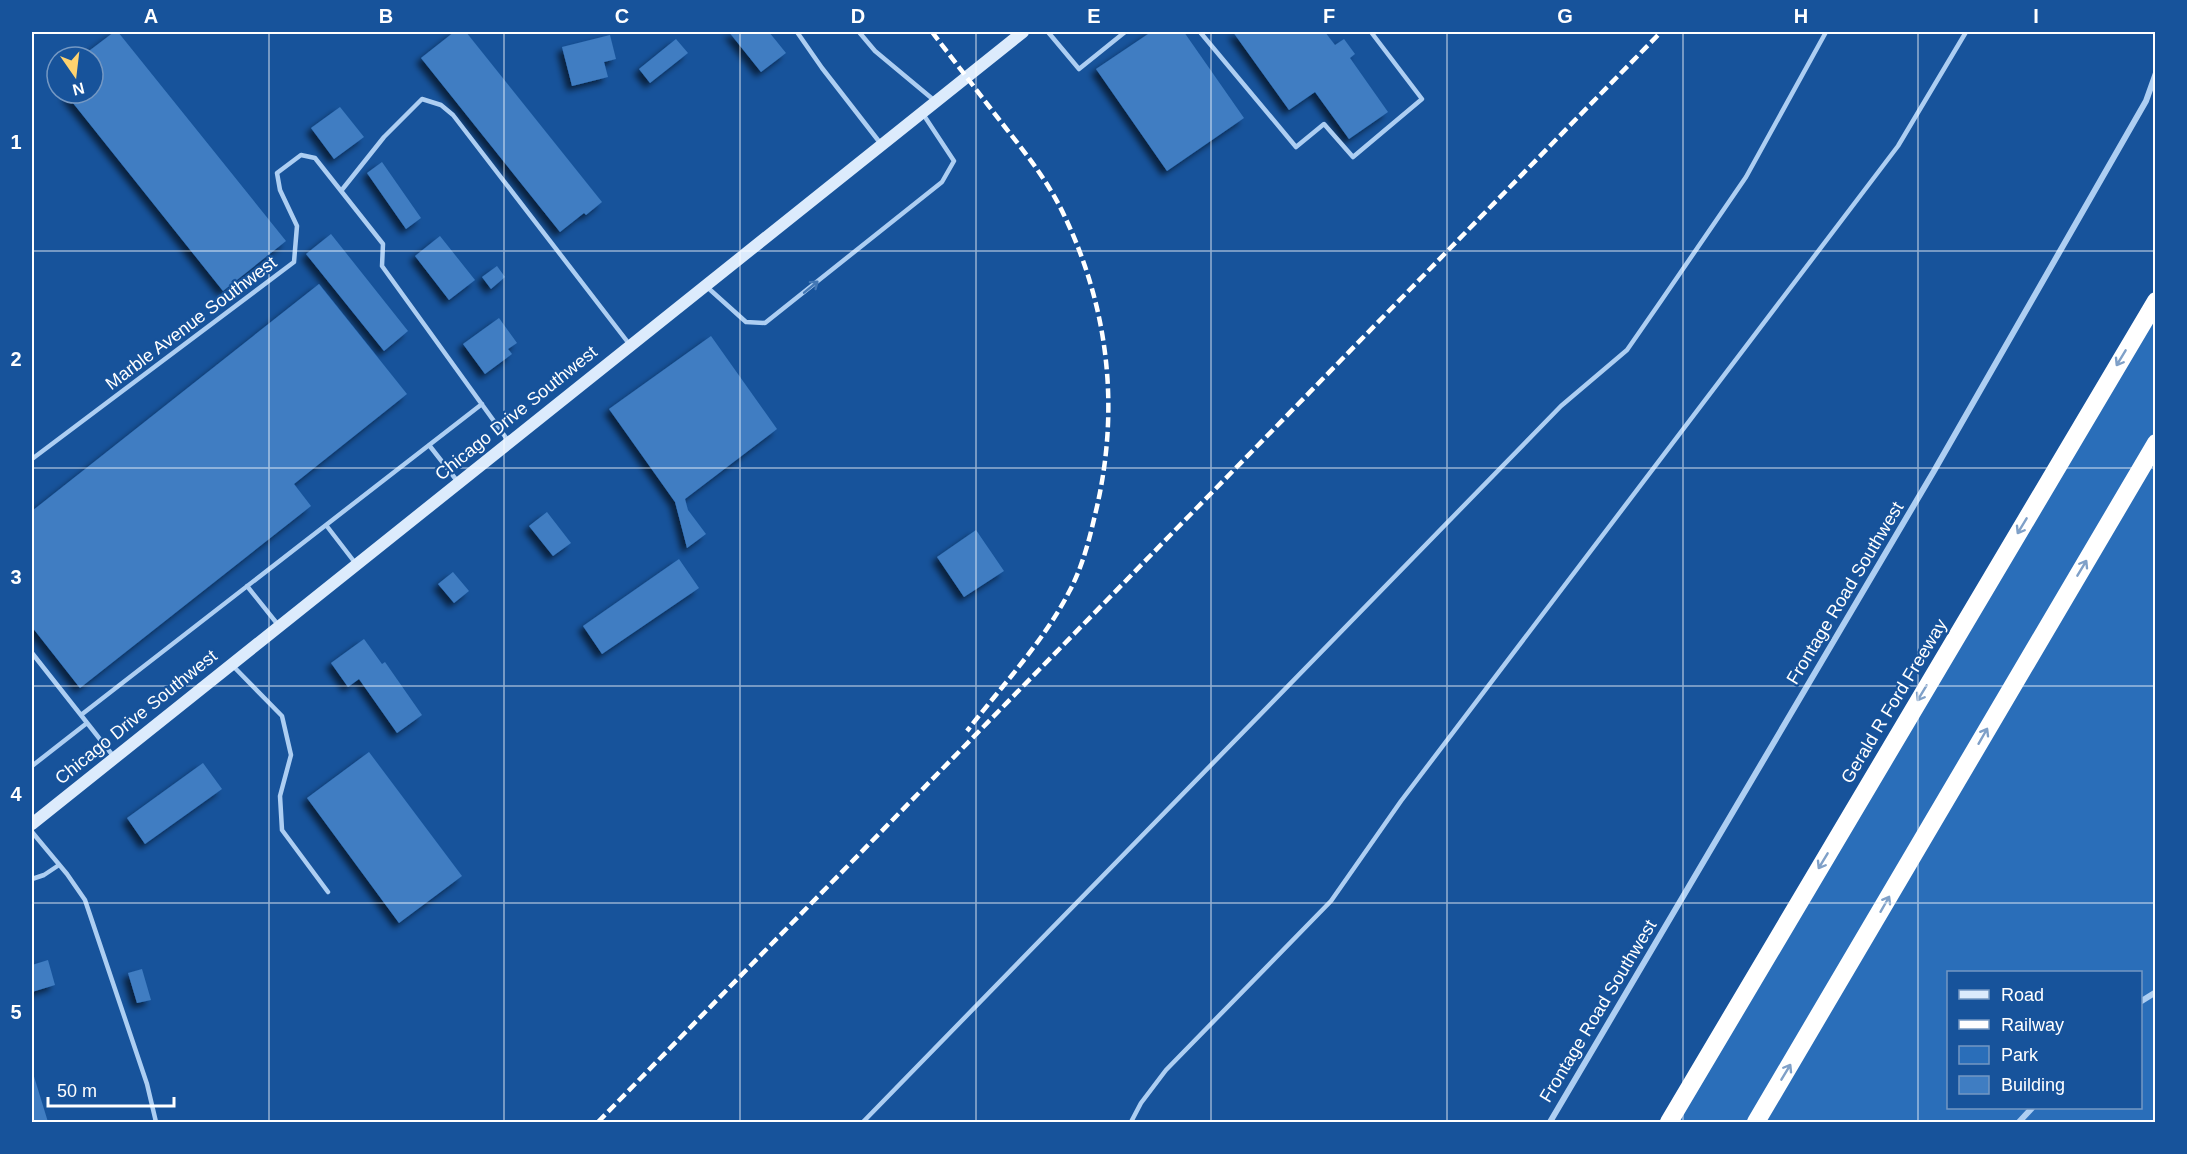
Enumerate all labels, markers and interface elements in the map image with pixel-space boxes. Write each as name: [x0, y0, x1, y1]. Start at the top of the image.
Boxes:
text: A: [144, 5, 158, 27]
text: B: [379, 5, 393, 27]
text: C: [615, 5, 629, 27]
text: D: [851, 5, 865, 27]
text: E: [1087, 5, 1101, 27]
text: F: [1323, 5, 1335, 27]
text: G: [1557, 5, 1573, 27]
text: H: [1794, 5, 1808, 27]
text: I: [2033, 5, 2039, 27]
north arrow: [45, 45, 105, 105]
text: N: [71, 79, 86, 99]
text: 1: [10, 131, 22, 153]
street label: Marble Avenue Southwest: [102, 252, 280, 394]
one-way arrow: [803, 280, 819, 293]
street label: Chicago Drive Southwest: [431, 342, 601, 484]
text: 2: [10, 348, 22, 370]
one-way arrow: [2115, 349, 2127, 366]
street label: Frontage Road Southwest: [1783, 498, 1907, 688]
one-way arrow: [2016, 517, 2028, 534]
one-way arrow: [2076, 560, 2088, 577]
text: 3: [10, 566, 22, 588]
street label: Gerald R Ford Freeway: [1837, 615, 1951, 787]
street label: Chicago Drive Southwest: [51, 646, 221, 788]
one-way arrow: [1916, 684, 1928, 701]
one-way arrow: [1977, 728, 1989, 745]
text: 4: [10, 783, 22, 805]
one-way arrow: [1817, 852, 1829, 869]
one-way arrow: [1879, 896, 1891, 913]
street label: Frontage Road Southwest: [1536, 916, 1660, 1106]
legend: [1947, 971, 2142, 1109]
text: Road: [2001, 985, 2044, 1005]
text: 5: [10, 1001, 22, 1023]
text: Railway: [2001, 1015, 2064, 1035]
text: Park: [2001, 1045, 2039, 1065]
one-way arrow: [1780, 1064, 1792, 1081]
scale bar: [48, 1070, 174, 1108]
text: Building: [2001, 1075, 2065, 1095]
text: 50 m: [57, 1081, 97, 1101]

